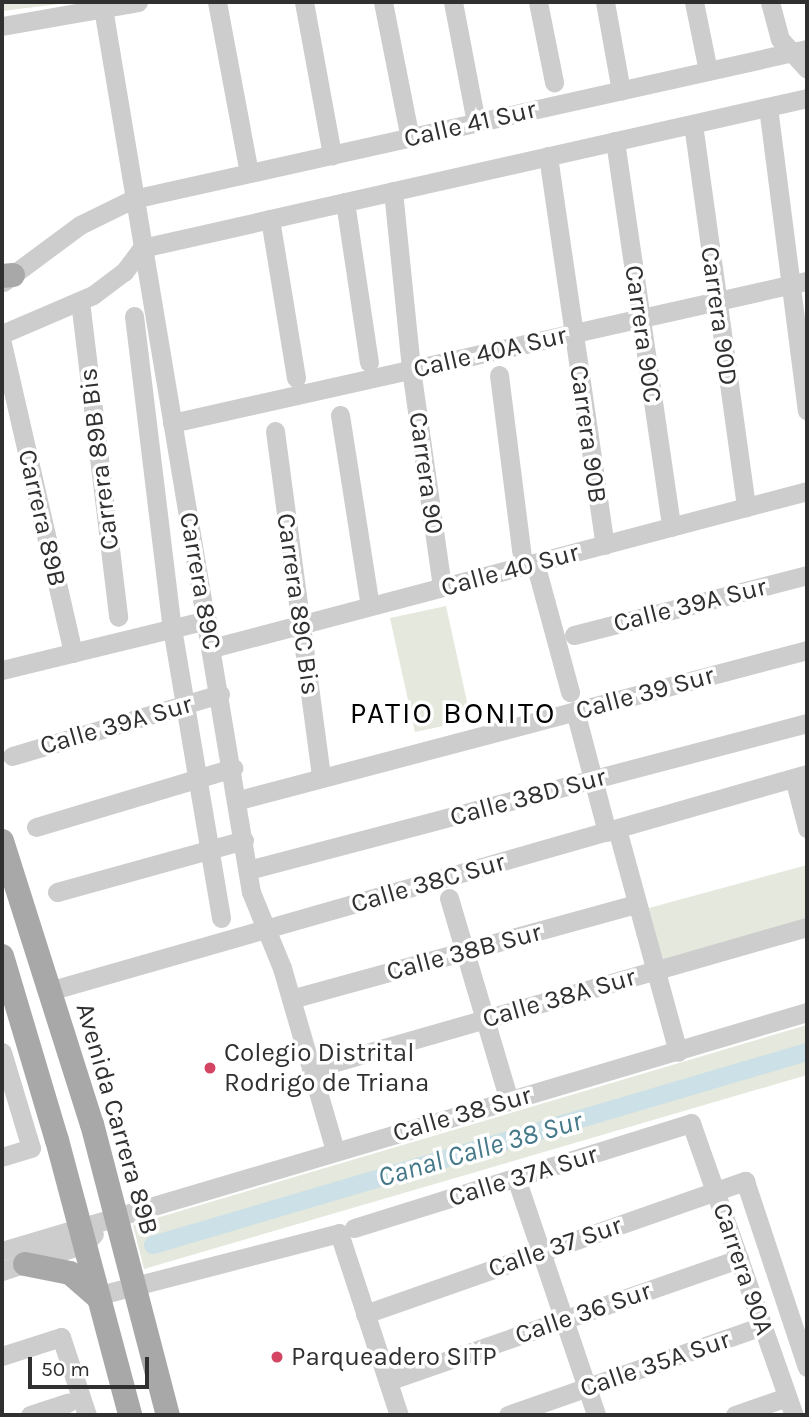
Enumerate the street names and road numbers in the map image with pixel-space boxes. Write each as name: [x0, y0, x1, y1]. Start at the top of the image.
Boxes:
street label: Calle 41 Sur: [401, 94, 539, 154]
street label: Carrera 90D: [694, 245, 744, 387]
street label: Carrera 90C: [618, 263, 668, 405]
street label: Calle 40A Sur: [410, 319, 570, 385]
street label: Carrera 90B: [563, 363, 613, 505]
street label: Carrera 89B Bis: [72, 366, 126, 552]
street label: Carrera 90: [402, 410, 450, 536]
street label: Carrera 89B: [11, 447, 73, 589]
street label: Carrera 89C: [173, 510, 227, 652]
street label: Carrera 89C Bis: [270, 511, 326, 697]
street label: Calle 40 Sur: [438, 537, 582, 603]
street label: Calle 39A Sur: [610, 571, 770, 639]
street label: Calle 39 Sur: [572, 660, 718, 726]
street label: Calle 39A Sur: [36, 688, 196, 762]
street label: Calle 38D Sur: [447, 761, 609, 833]
street label: Calle 38C Sur: [347, 846, 509, 920]
street label: Calle 38B Sur: [383, 916, 545, 988]
street label: Calle 38A Sur: [479, 961, 639, 1035]
street label: Avenida Carrera 89B: [69, 1000, 165, 1238]
street label: Calle 38 Sur: [389, 1079, 535, 1149]
street label: Calle 37A Sur: [445, 1139, 601, 1213]
street label: Carrera 90A: [706, 1199, 780, 1339]
street label: Calle 37 Sur: [484, 1210, 626, 1284]
street label: Calle 36 Sur: [511, 1275, 655, 1351]
street label: Calle 35A Sur: [576, 1324, 734, 1404]

